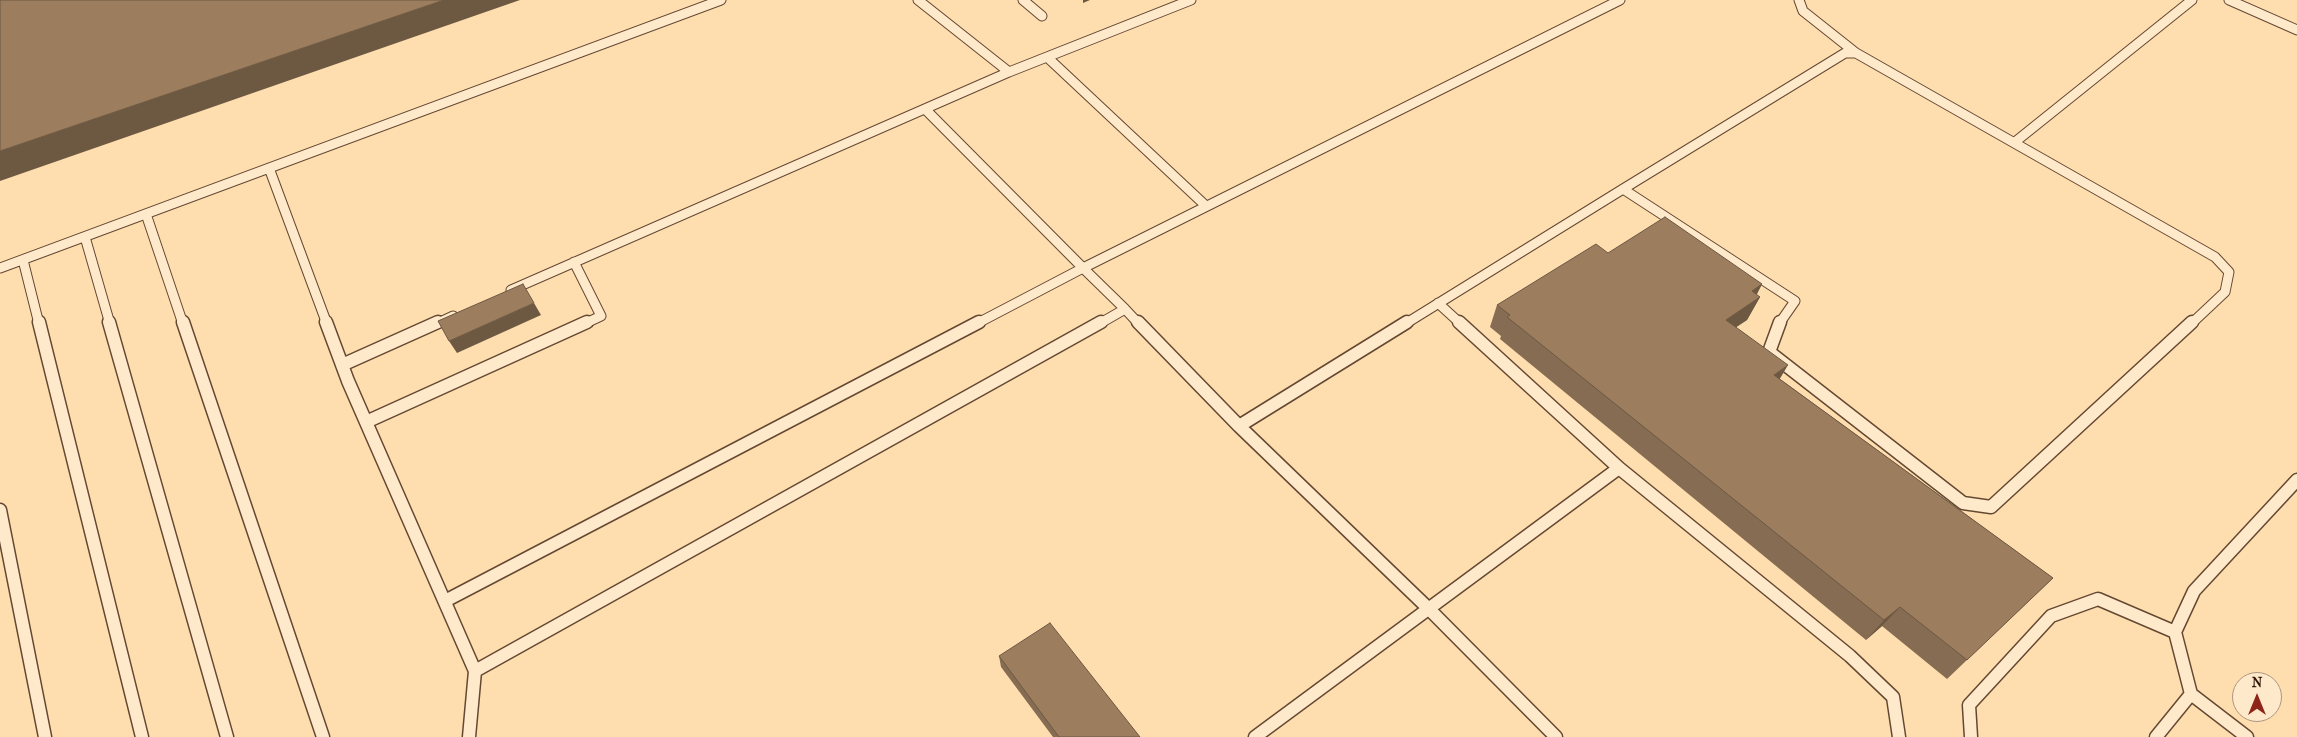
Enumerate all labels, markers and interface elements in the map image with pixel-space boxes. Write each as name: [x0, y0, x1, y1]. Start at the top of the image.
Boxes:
north arrow: [2232, 672, 2282, 722]
text: N: [2252, 674, 2262, 691]

